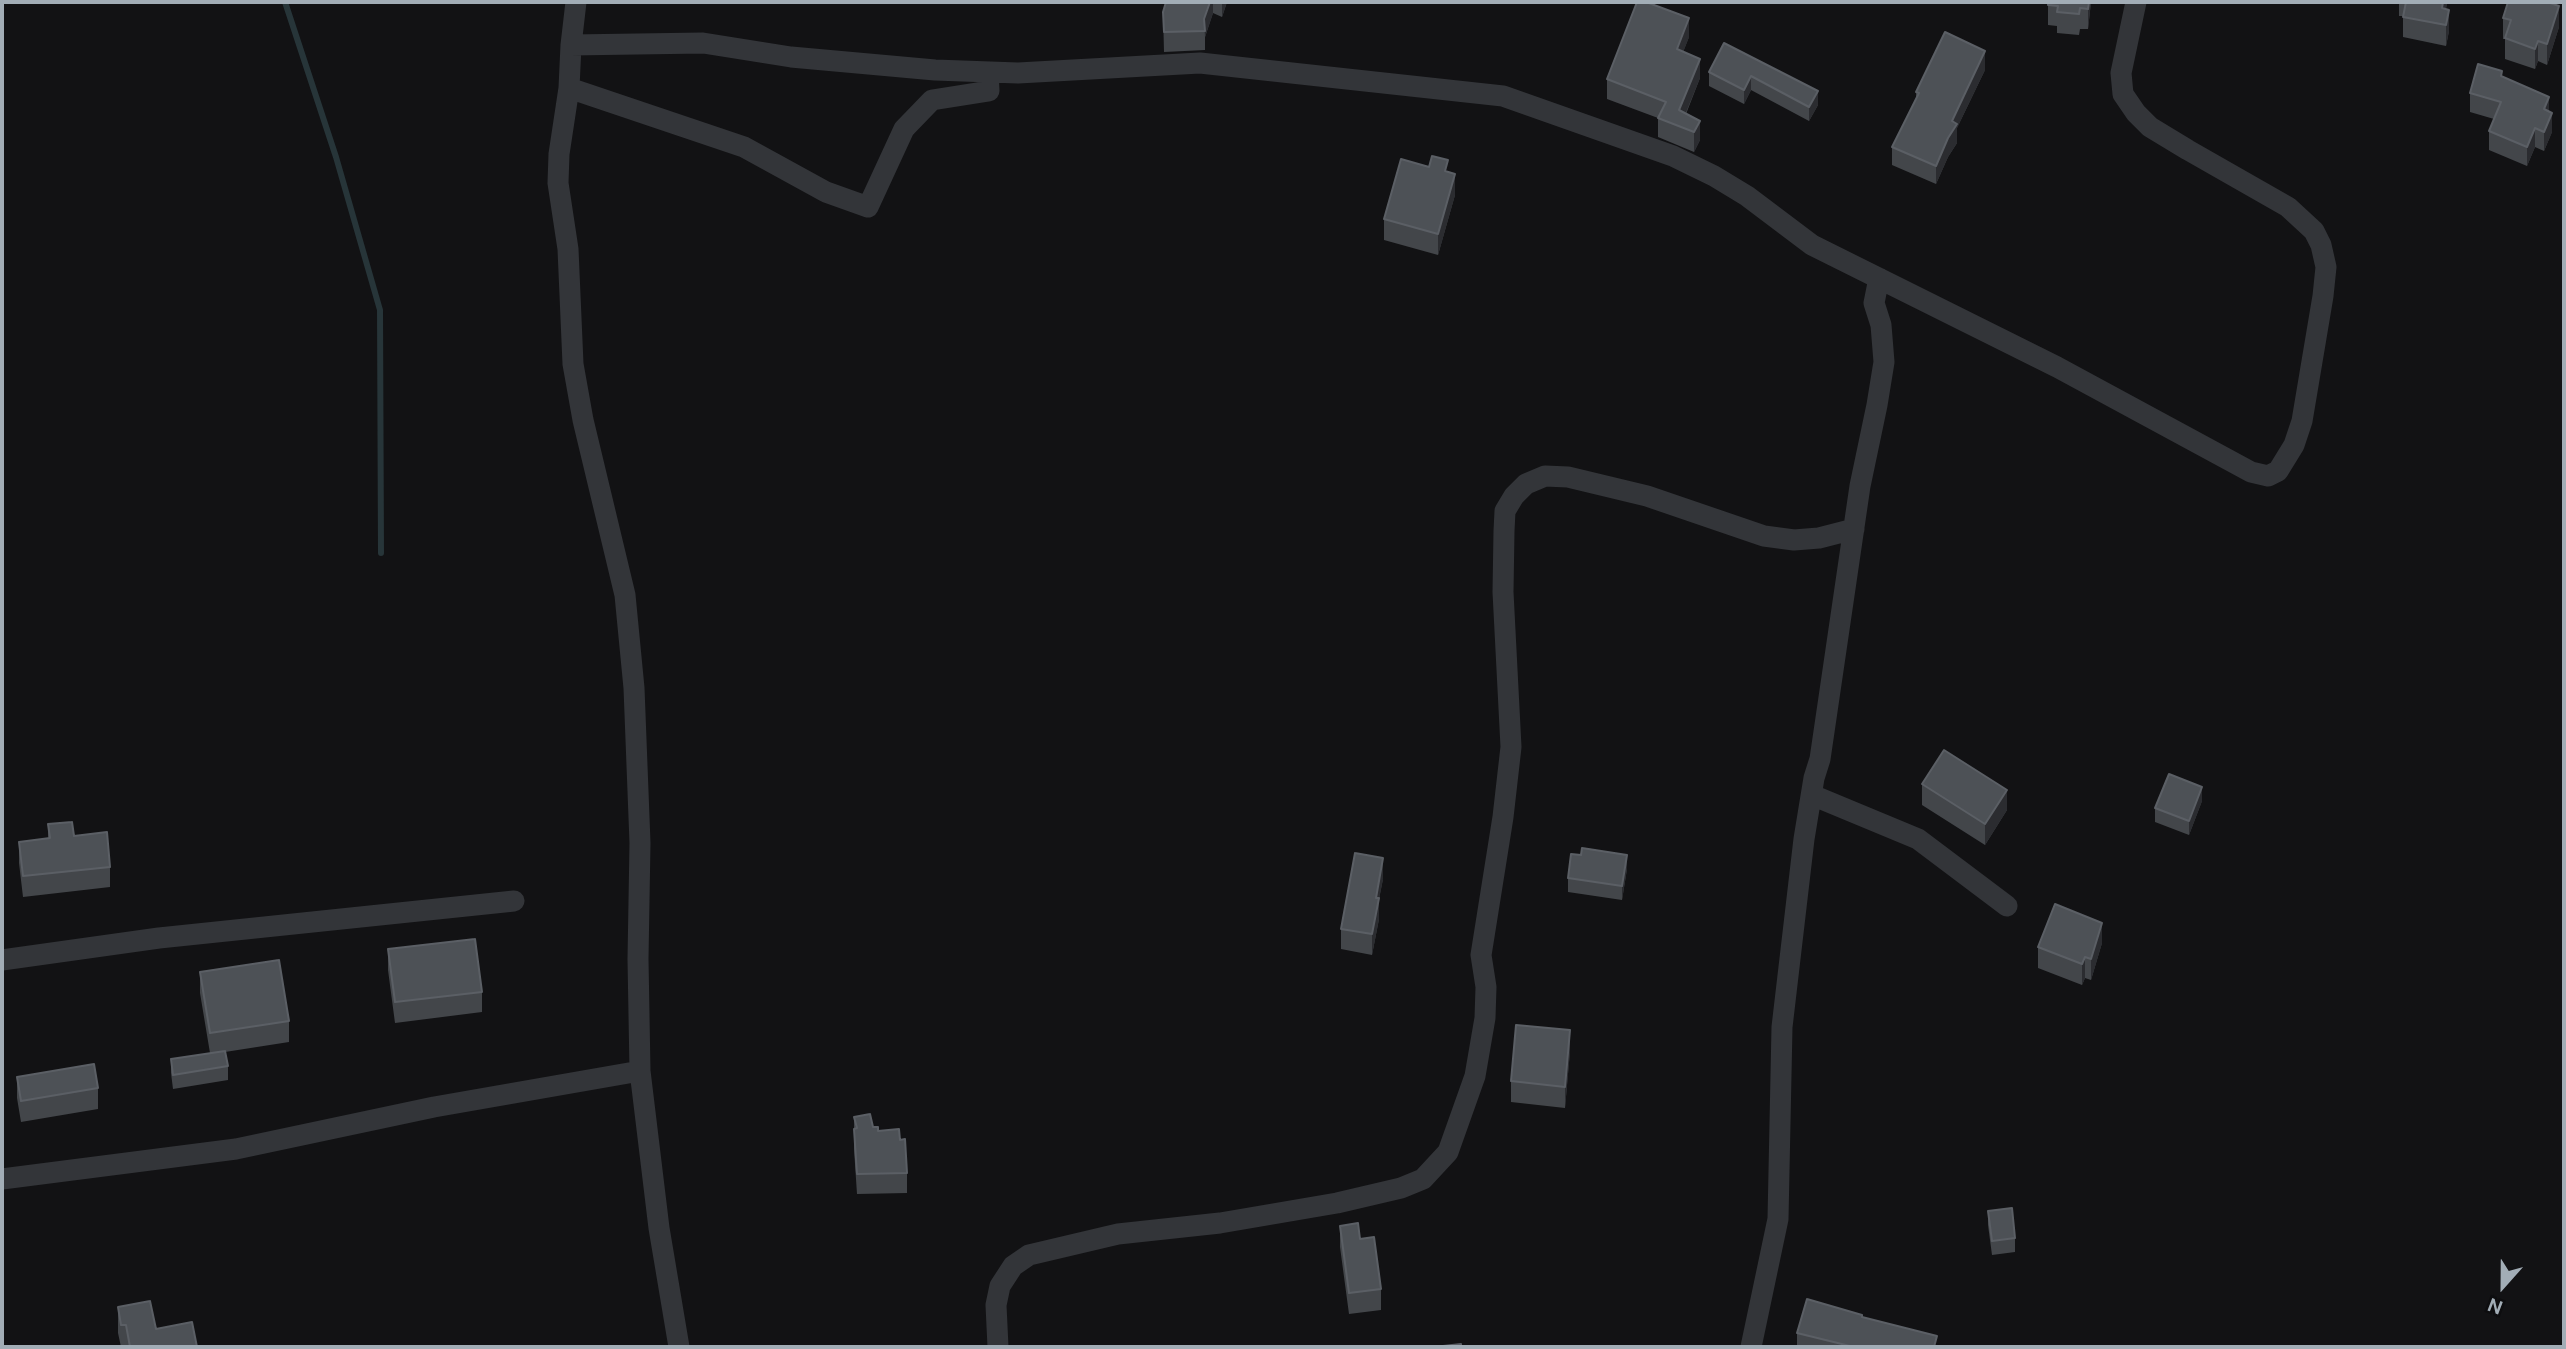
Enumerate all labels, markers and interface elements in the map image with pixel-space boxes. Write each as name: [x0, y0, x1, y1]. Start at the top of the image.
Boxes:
north arrow: [2468, 1251, 2538, 1321]
text: N: [2484, 1292, 2506, 1320]

